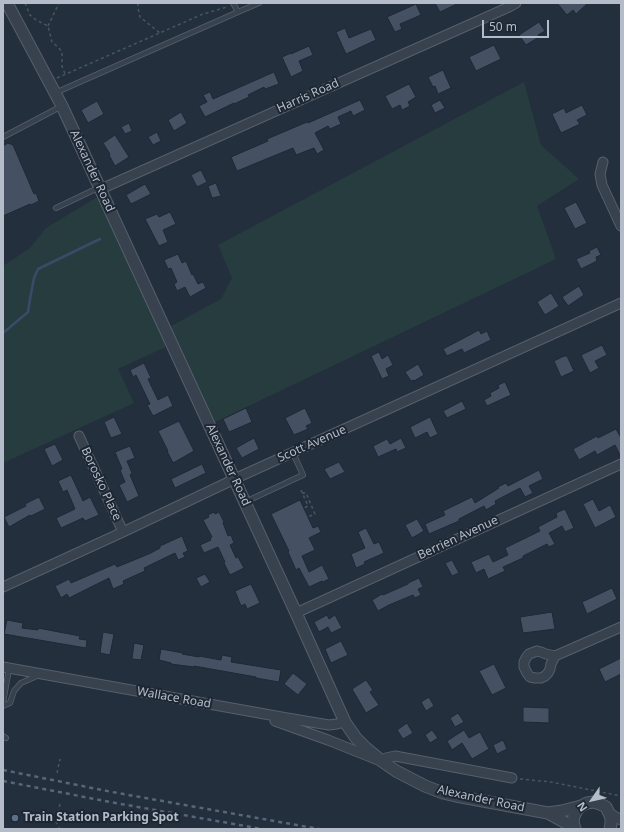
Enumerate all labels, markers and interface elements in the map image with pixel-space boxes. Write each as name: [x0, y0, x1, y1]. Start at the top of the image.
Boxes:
scale bar: [484, 12, 551, 38]
text: 50 m: [489, 18, 517, 35]
street label: Harris Road: [275, 76, 341, 116]
street label: Alexander Road: [67, 128, 117, 214]
street label: Alexander Road: [203, 422, 253, 508]
street label: Scott Avenue: [275, 422, 349, 466]
street label: Borosko Place: [78, 445, 124, 523]
street label: Berrien Avenue: [416, 513, 500, 563]
street label: Wallace Road: [136, 684, 212, 712]
north arrow: [572, 780, 612, 820]
street label: Alexander Road: [436, 783, 526, 815]
text: N: [573, 799, 590, 815]
place label: Train Station Parking Spot: [23, 811, 179, 825]
marker: Train Station Parking Spot: [10, 813, 20, 823]

